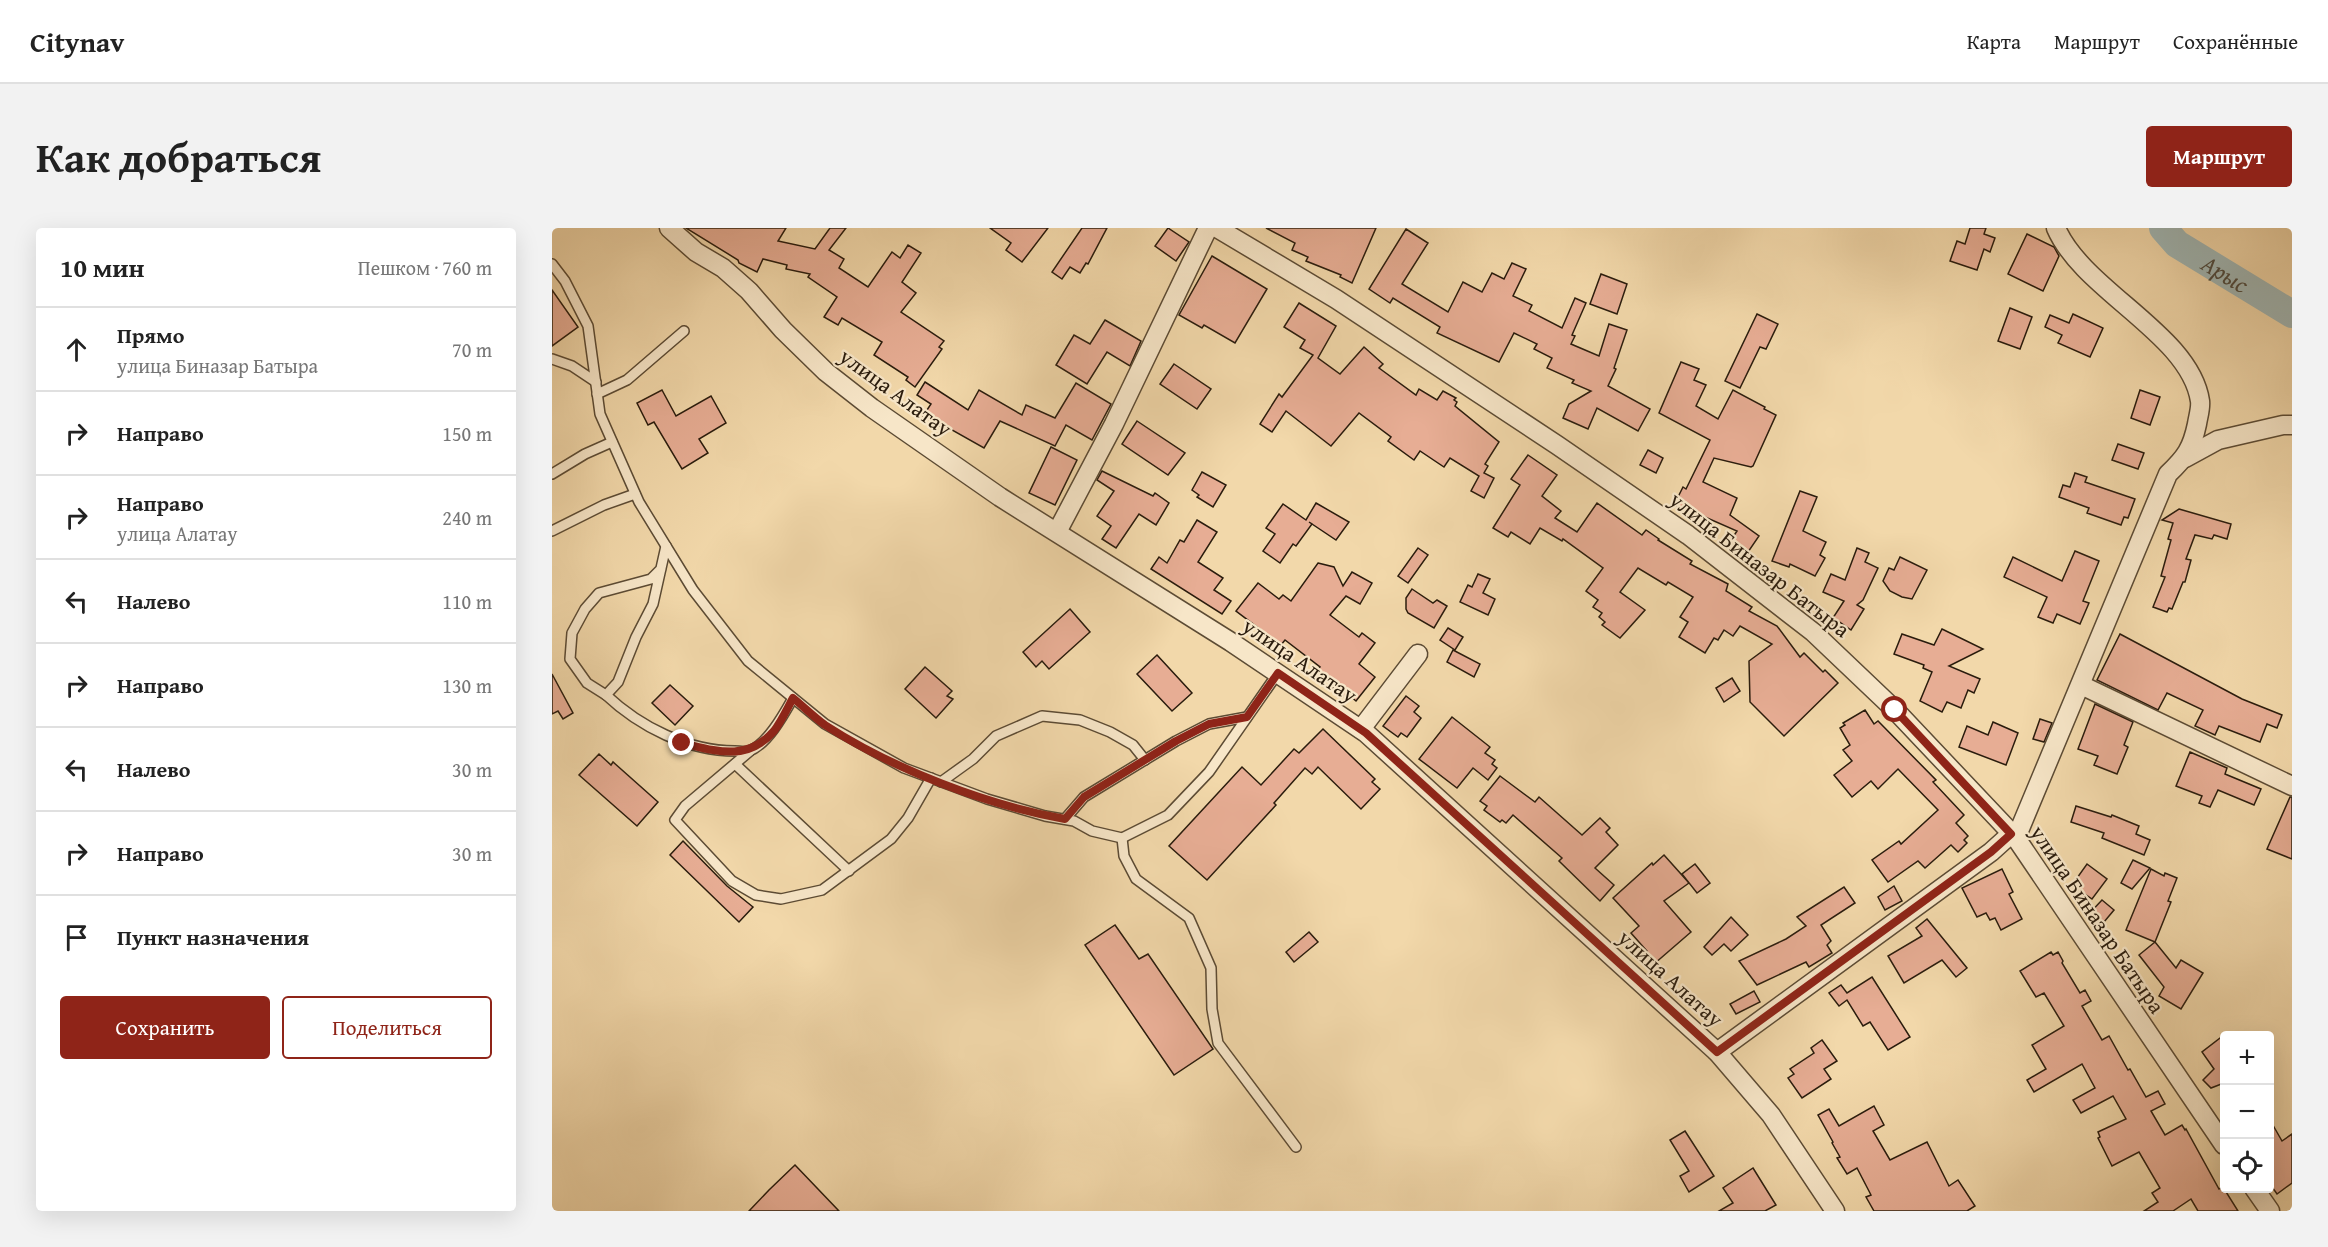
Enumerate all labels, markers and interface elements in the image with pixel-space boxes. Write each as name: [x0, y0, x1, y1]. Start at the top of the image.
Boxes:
text: Citynav: [30, 21, 124, 62]
text: Карта: [1967, 26, 2021, 57]
text: Маршрут: [2054, 26, 2140, 57]
text: Сохранённые: [2173, 26, 2298, 57]
text: Как добраться: [36, 126, 321, 187]
button: Маршрут: [2146, 126, 2292, 187]
water label: Арыс: [2194, 245, 2256, 302]
text: 10 мин: [60, 248, 145, 287]
text: Пешком · 760 m: [358, 253, 492, 282]
text: Прямо: [117, 319, 184, 351]
icon: ahead: [60, 333, 93, 366]
text: 70 m: [452, 335, 492, 364]
street label: улица Алатау: [832, 340, 959, 444]
text: улица Биназар Батыра: [117, 351, 318, 380]
icon: right: [60, 417, 93, 450]
text: Направо: [117, 417, 204, 449]
text: 150 m: [442, 419, 492, 448]
street label: улица Биназар Батыра: [1662, 483, 1857, 645]
text: Направо: [117, 487, 204, 519]
icon: right: [60, 501, 93, 534]
text: 240 m: [442, 503, 492, 532]
text: улица Алатау: [117, 519, 237, 548]
icon: left: [60, 585, 93, 618]
text: Налево: [117, 585, 190, 617]
text: 110 m: [442, 587, 492, 616]
street label: улица Алатау: [1235, 609, 1364, 710]
icon: right: [60, 669, 93, 702]
text: Направо: [117, 669, 204, 701]
text: 130 m: [442, 671, 492, 700]
route start: [1881, 696, 1907, 722]
route end: [668, 729, 694, 755]
icon: left: [60, 753, 93, 786]
text: Налево: [117, 753, 190, 785]
text: 30 m: [452, 755, 492, 784]
street label: улица Биназар Батыра: [2022, 818, 2173, 1020]
icon: right: [60, 837, 93, 870]
text: Направо: [117, 837, 204, 869]
text: 30 m: [452, 839, 492, 868]
icon: arrive: [60, 921, 93, 954]
text: Пункт назначения: [117, 921, 309, 953]
street label: улица Алатау: [1610, 921, 1731, 1034]
button: Сохранить: [60, 996, 270, 1059]
button: Поделиться: [282, 996, 492, 1059]
map controls: [2220, 1031, 2274, 1193]
button: +: [2220, 1031, 2274, 1085]
button: −: [2220, 1085, 2274, 1139]
button: locate: [2220, 1139, 2274, 1193]

